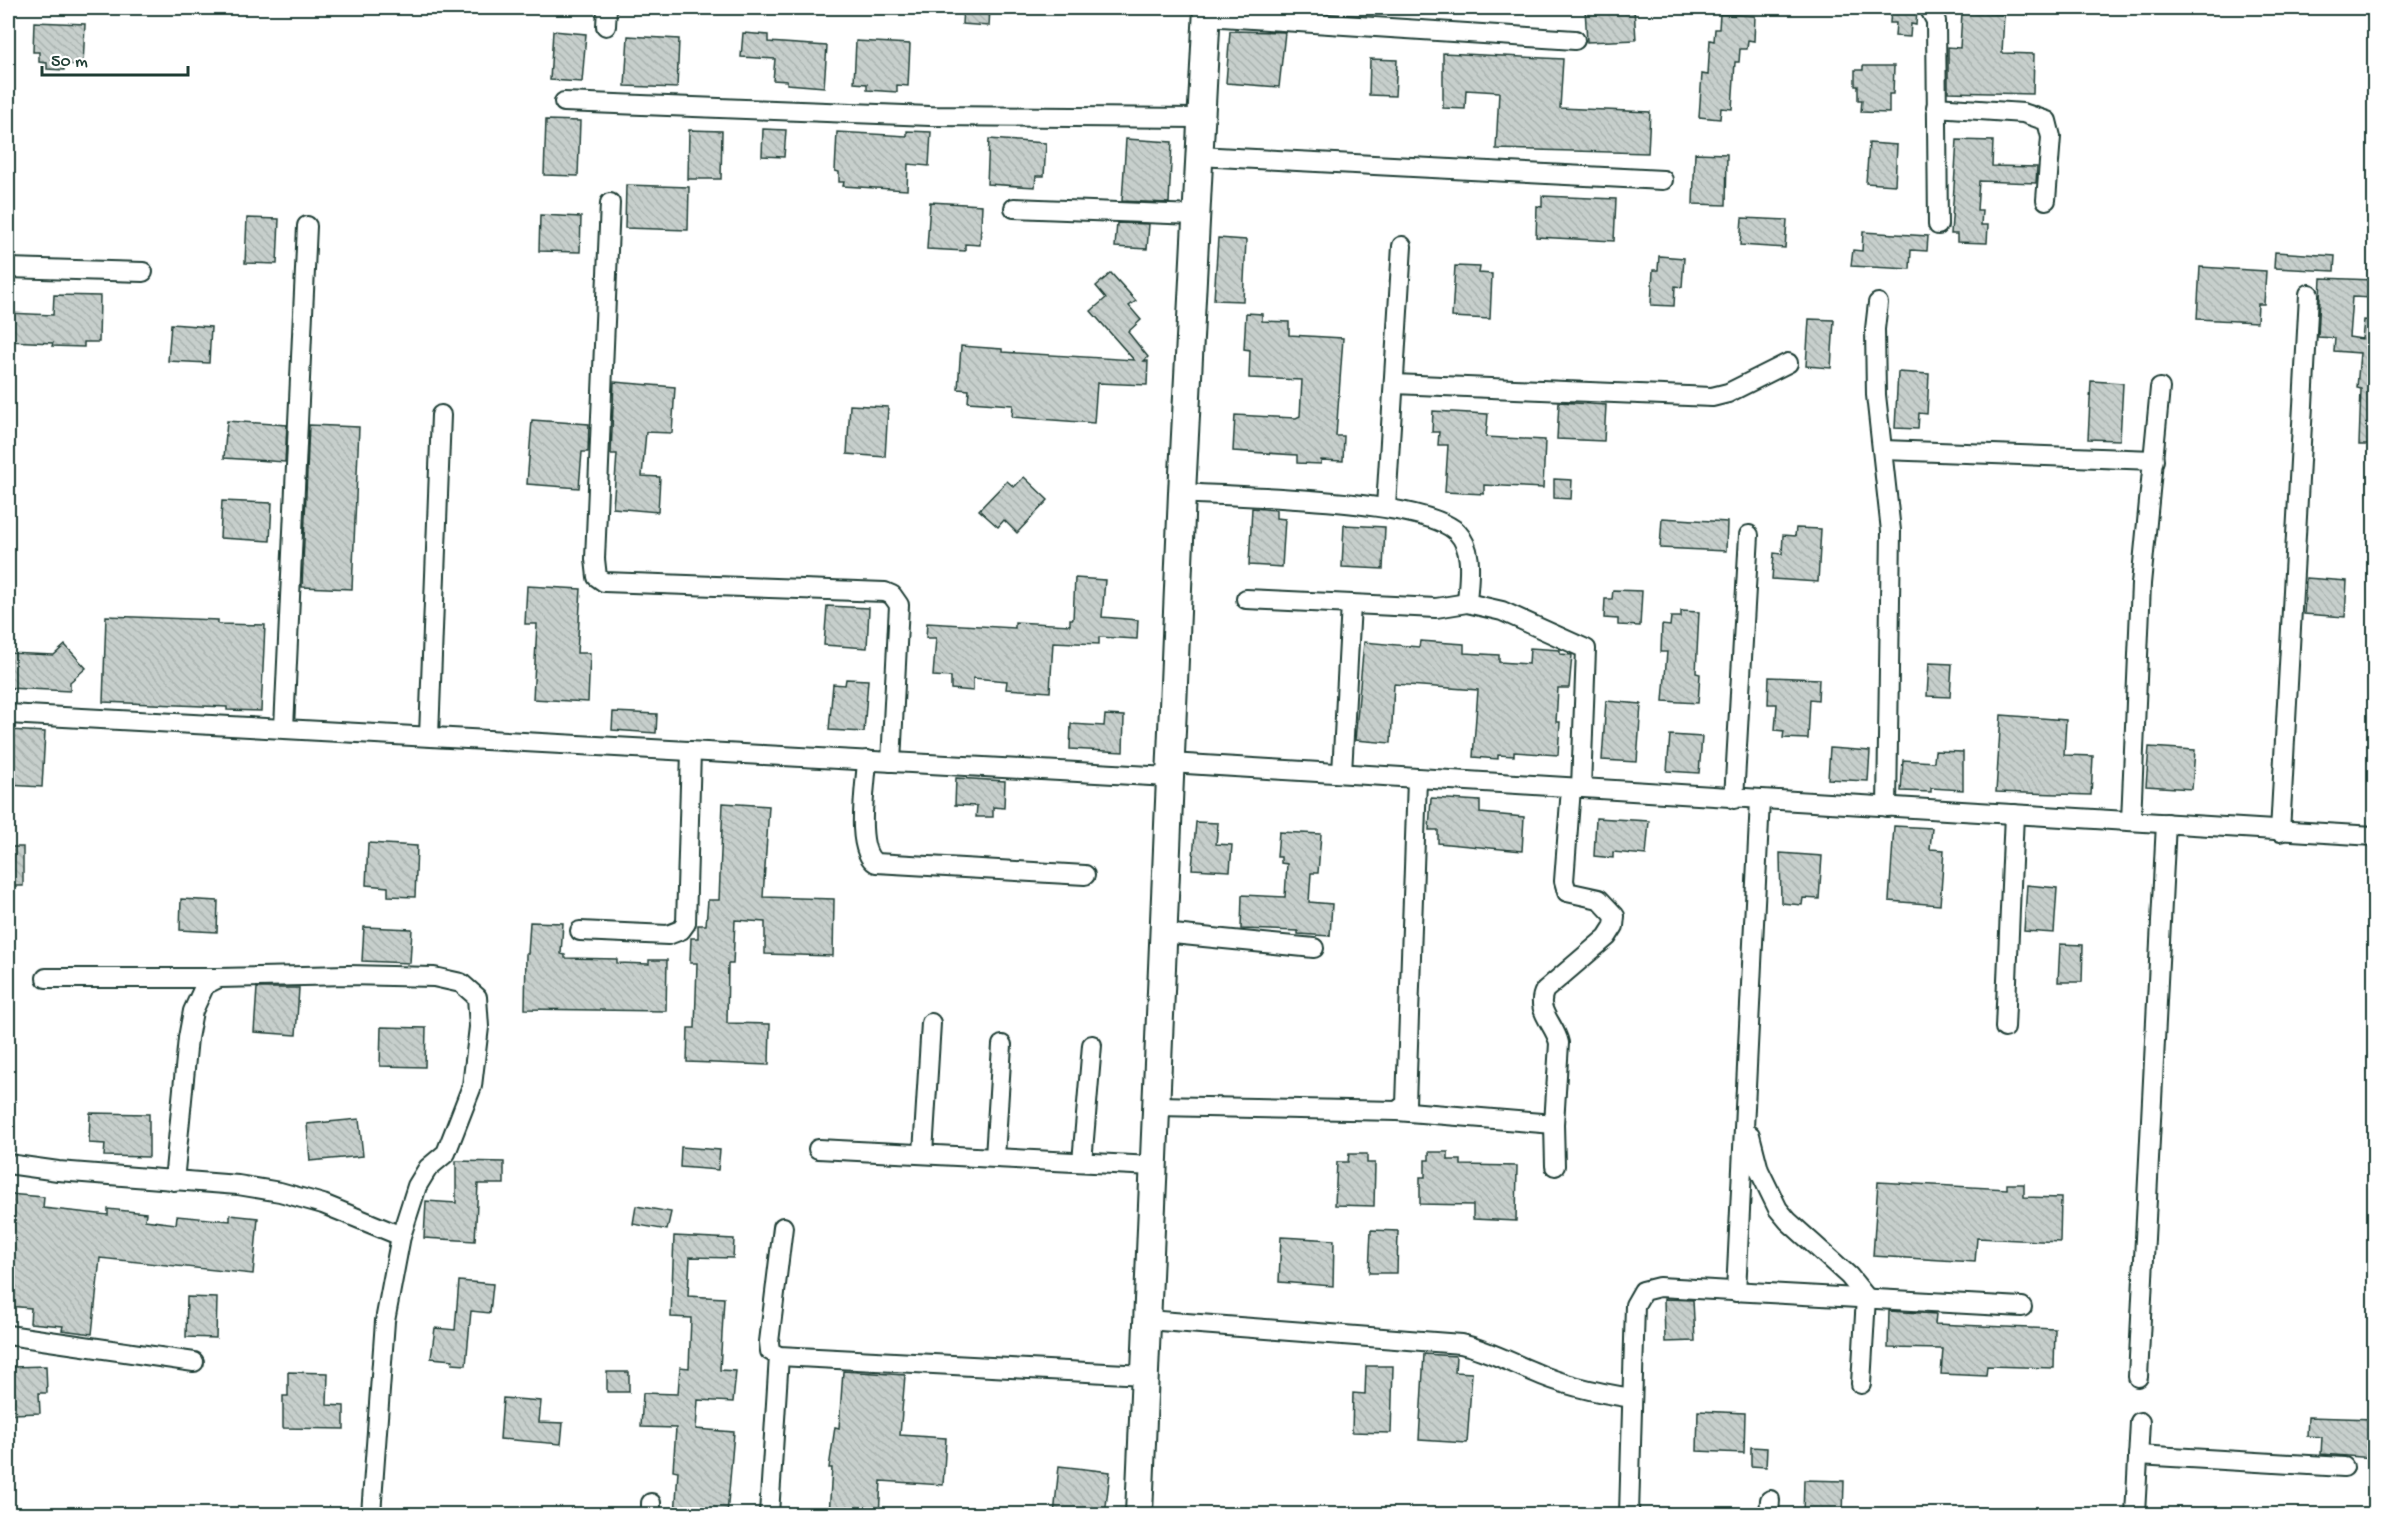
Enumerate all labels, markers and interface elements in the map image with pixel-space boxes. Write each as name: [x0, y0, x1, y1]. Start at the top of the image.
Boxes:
scale bar: [42, 39, 188, 77]
text: 50 m: [51, 52, 88, 73]

